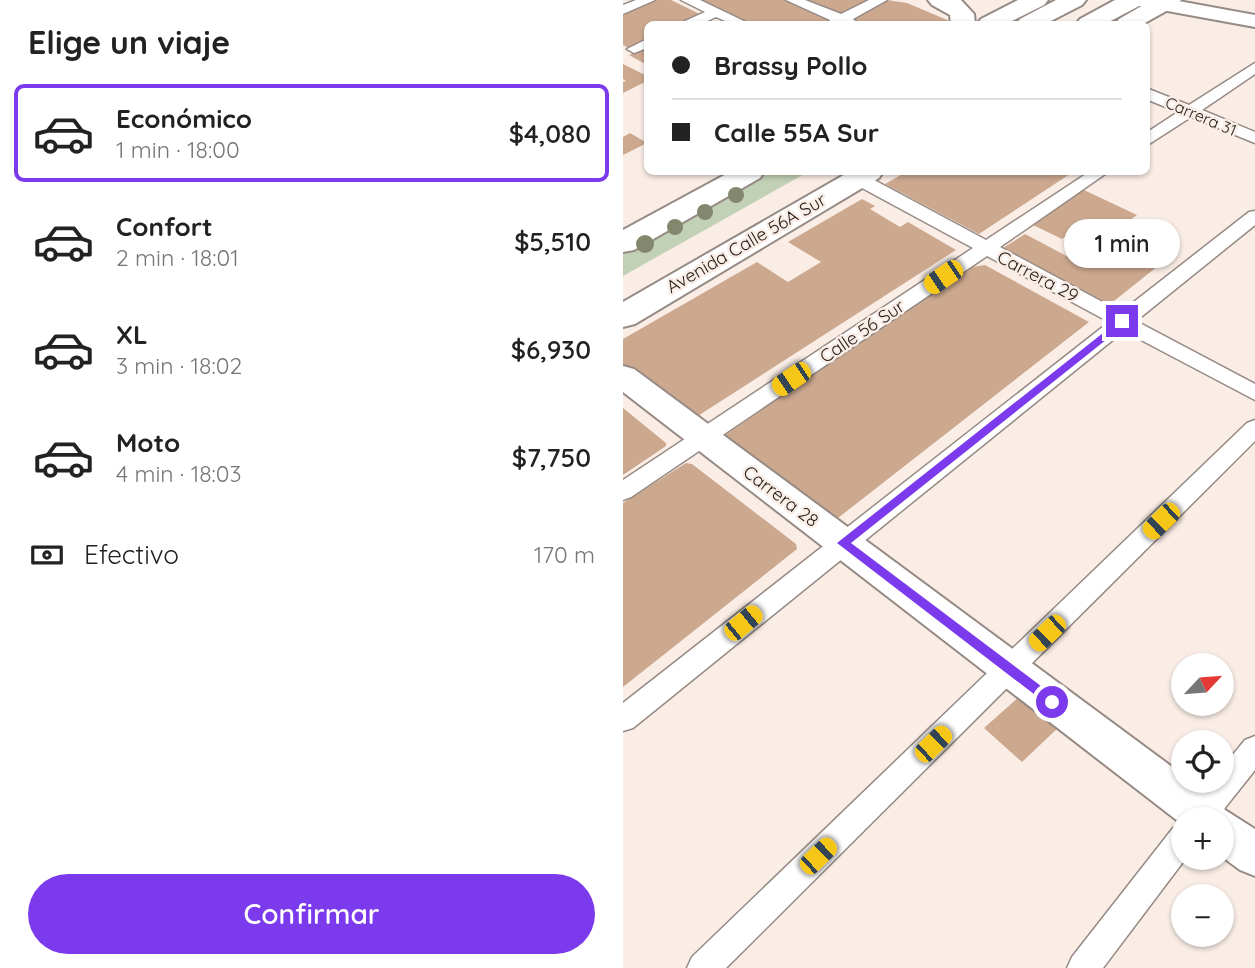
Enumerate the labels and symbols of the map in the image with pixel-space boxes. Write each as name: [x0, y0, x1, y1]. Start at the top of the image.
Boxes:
street label: Carrera 31: [1162, 92, 1240, 140]
street label: Avenida Calle 56A Sur: [662, 188, 830, 298]
callout: 1 min: [1064, 219, 1180, 268]
street label: Carrera 29: [993, 245, 1083, 307]
car: [920, 257, 967, 297]
street label: Calle 56 Sur: [815, 294, 909, 368]
route end: [1106, 305, 1138, 337]
car: [768, 359, 815, 399]
street label: Carrera 28: [739, 460, 823, 532]
car: [1139, 499, 1184, 543]
car: [721, 602, 766, 644]
car: [1025, 611, 1070, 655]
north arrow: [1171, 653, 1234, 716]
route start: [1036, 686, 1068, 718]
car: [911, 722, 956, 766]
car: [796, 834, 841, 878]

